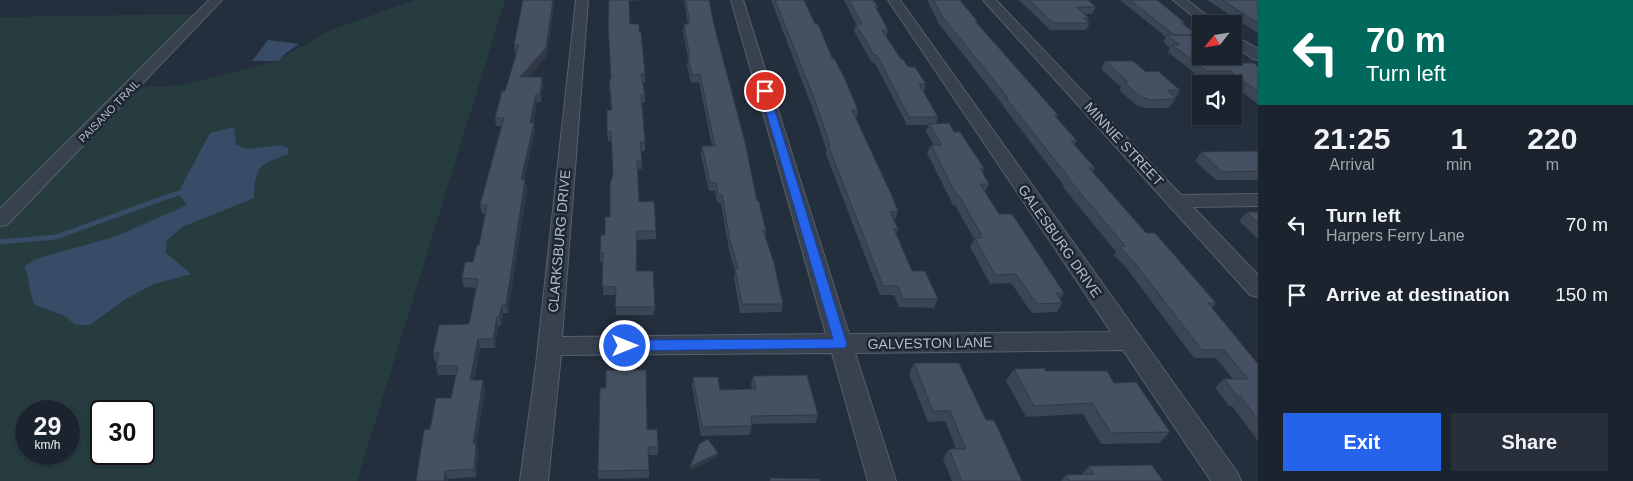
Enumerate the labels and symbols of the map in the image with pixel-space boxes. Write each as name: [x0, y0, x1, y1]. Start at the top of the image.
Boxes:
north arrow: [1192, 15, 1242, 65]
pin: [744, 70, 786, 112]
street label: PAISANO TRAIL: [76, 77, 142, 145]
street label: MINNIE STREET: [1081, 99, 1167, 189]
street label: CLARKSBURG DRIVE: [545, 169, 573, 313]
street label: GALESBURG DRIVE: [1015, 182, 1105, 300]
position arrow: [598, 319, 650, 371]
street label: GALVESTON LANE: [867, 334, 993, 352]
speed limit sign: 30: [90, 400, 155, 465]

